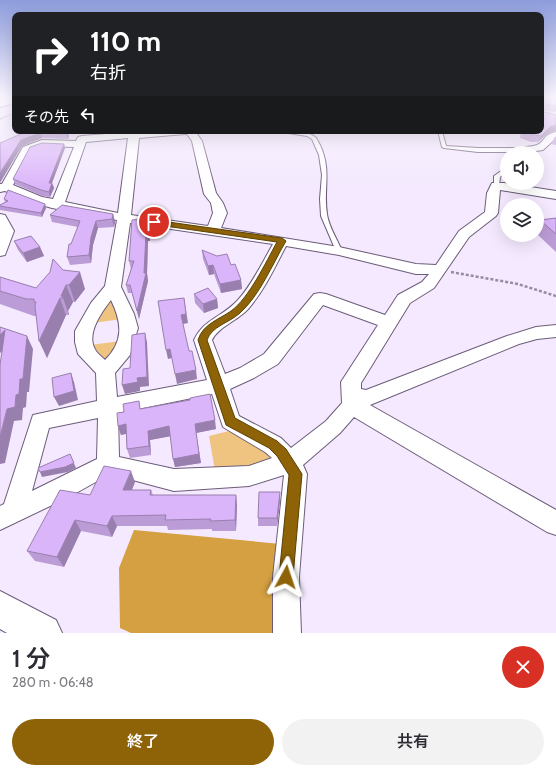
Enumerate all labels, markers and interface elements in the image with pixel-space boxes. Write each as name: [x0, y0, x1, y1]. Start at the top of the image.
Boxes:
text: 110 m: [90, 24, 161, 58]
icon: right: [24, 28, 76, 80]
text: 右折: [90, 62, 126, 84]
icon: left: [77, 104, 99, 126]
text: その先: [24, 108, 69, 126]
map controls: [500, 146, 544, 242]
button: sound: [500, 146, 544, 190]
button: layers: [500, 198, 544, 242]
pin: [137, 205, 171, 239]
icon: arrive: [143, 211, 165, 233]
position arrow: [265, 556, 307, 598]
text: 1 分: [12, 644, 50, 673]
button: close: [502, 646, 544, 688]
text: 280 m · 06:48: [12, 674, 94, 690]
button: 終了: [12, 719, 274, 765]
button: 共有: [282, 719, 544, 765]

